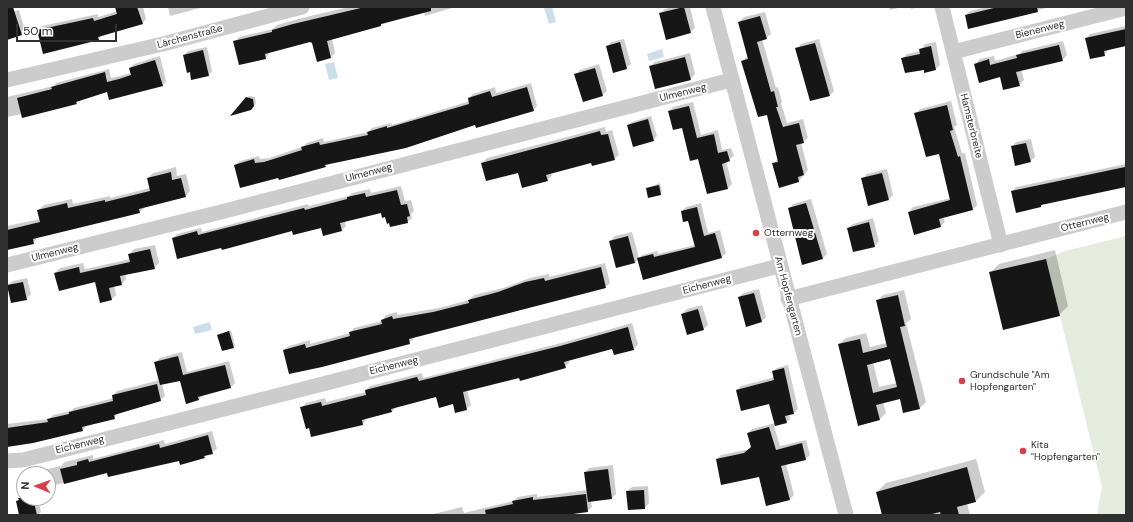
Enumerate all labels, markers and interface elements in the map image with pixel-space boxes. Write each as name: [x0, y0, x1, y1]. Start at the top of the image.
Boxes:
scale bar: [18, 16, 119, 42]
street label: Bienenweg: [1014, 18, 1066, 42]
text: 50 m: [23, 23, 52, 39]
street label: Lärchenstraße: [156, 23, 224, 51]
street label: Ulmenweg: [658, 81, 708, 105]
street label: Hamsterbreite: [957, 92, 985, 160]
street label: Ulmenweg: [344, 161, 394, 185]
street label: Otternweg: [1060, 211, 1110, 235]
place label: Otternweg: [764, 227, 813, 239]
marker: Otternweg: [751, 228, 761, 238]
street label: Ulmenweg: [30, 241, 80, 265]
street label: Am Hopfengarten: [772, 255, 804, 337]
street label: Eichenweg: [681, 273, 733, 297]
street label: Eichenweg: [368, 354, 420, 378]
place label: Grundschule "Am Hopfengarten": [970, 369, 1050, 392]
marker: Grundschule "Am Hopfengarten": [957, 376, 967, 386]
street label: Eichenweg: [54, 433, 106, 457]
place label: Kita "Hopfengarten": [1031, 439, 1100, 462]
marker: Kita "Hopfengarten": [1018, 446, 1028, 456]
north arrow: [16, 466, 56, 506]
text: N: [18, 481, 32, 490]

